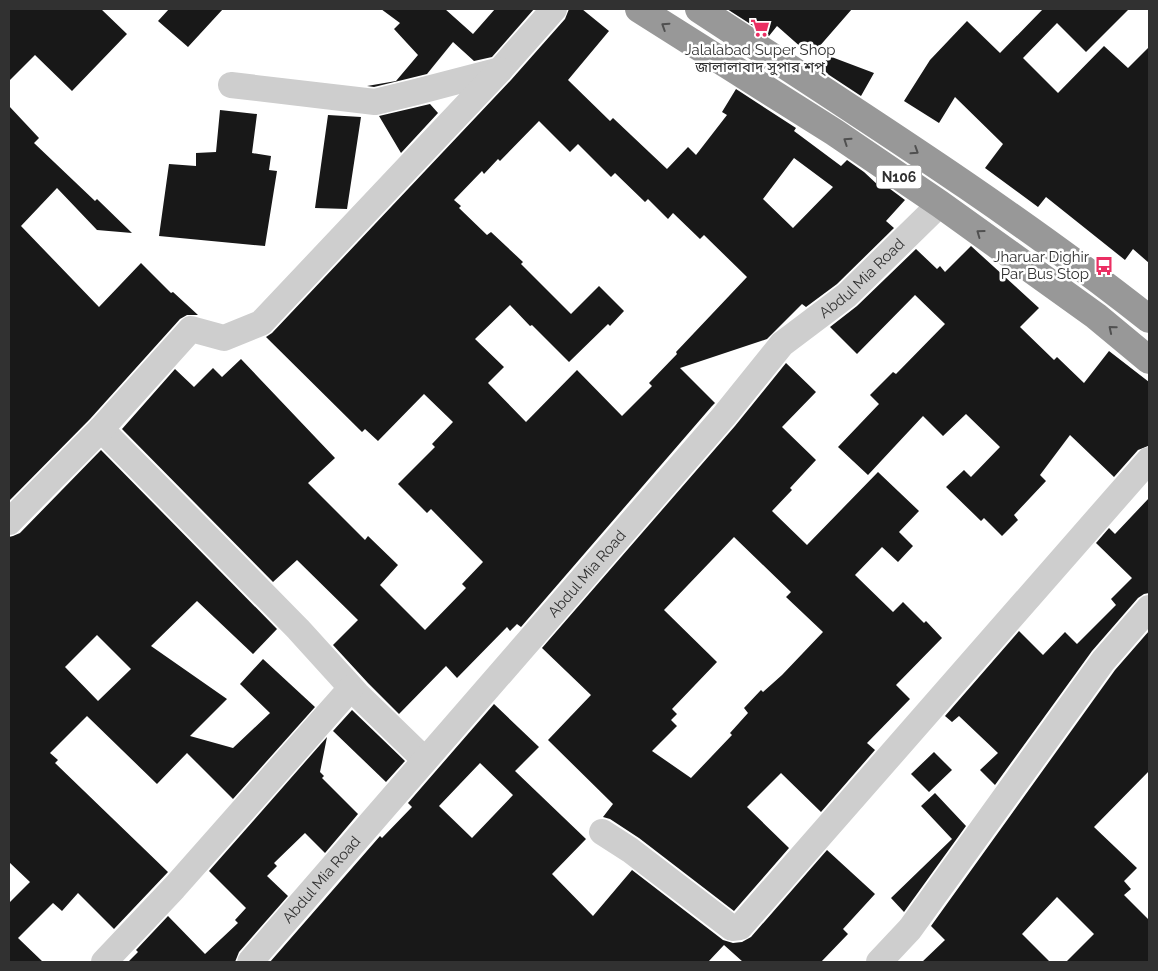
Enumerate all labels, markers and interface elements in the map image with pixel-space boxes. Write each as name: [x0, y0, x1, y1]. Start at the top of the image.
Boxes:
supermarket icon: Jalalabad Super Shop জালালাবাদ সুপার শপ্: [749, 17, 771, 39]
one-way arrow: [661, 22, 670, 32]
place label: Jalalabad Super Shop জালালাবাদ সুপার শপ্: [684, 41, 836, 76]
one-way arrow: [843, 138, 852, 147]
one-way arrow: [910, 145, 919, 154]
road number: N106: [876, 166, 922, 188]
one-way arrow: [976, 230, 986, 239]
street label: Abdul Mia Road: [815, 235, 908, 322]
place label: Jharuar Dighir Par Bus Stop: [993, 248, 1090, 283]
bus stop icon: Jharuar Dighir Par Bus Stop: [1093, 255, 1115, 277]
one-way arrow: [1108, 325, 1117, 334]
street label: Abdul Mia Road: [544, 527, 630, 621]
street label: Abdul Mia Road: [279, 832, 364, 927]

